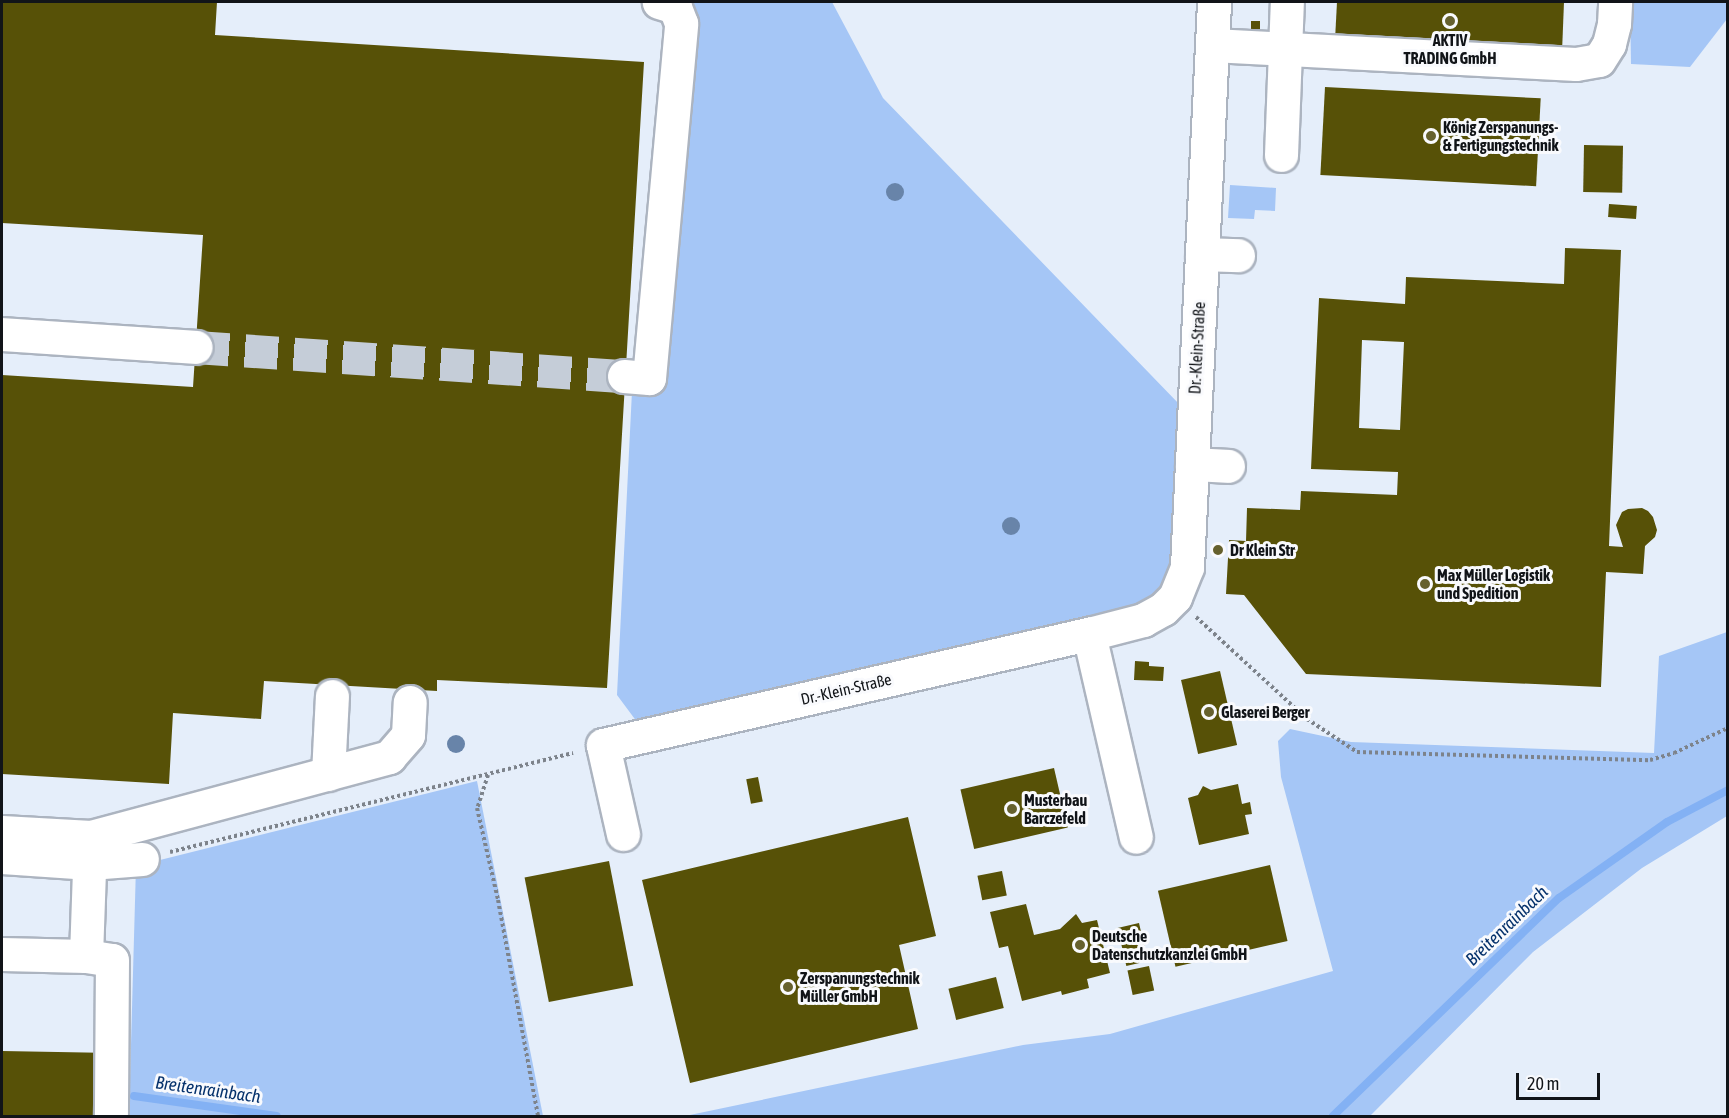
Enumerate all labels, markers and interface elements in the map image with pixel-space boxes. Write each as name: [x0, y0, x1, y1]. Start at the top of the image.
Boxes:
marker: AKTIV TRADING GmbH: [1443, 14, 1457, 28]
place label: AKTIV TRADING GmbH: [1404, 30, 1496, 68]
place label: König Zerspanungs- & Fertigungstechnik: [1443, 117, 1558, 155]
marker: König Zerspanungs- & Fertigungstechnik: [1424, 129, 1438, 143]
street label: Dr.-Klein-Straße: [1185, 301, 1209, 395]
place label: Dr Klein Str: [1230, 540, 1295, 560]
marker: Dr Klein Str: [1211, 543, 1225, 557]
place label: Max Müller Logistik und Spedition: [1437, 565, 1550, 603]
marker: Max Müller Logistik und Spedition: [1418, 577, 1432, 591]
street label: Dr.-Klein-Straße: [799, 669, 893, 709]
place label: Glaserei Berger: [1221, 702, 1310, 722]
marker: Glaserei Berger: [1202, 705, 1216, 719]
place label: Musterbau Barczefeld: [1024, 790, 1087, 828]
marker: Musterbau Barczefeld: [1005, 802, 1019, 816]
water label: Breitenrainbach: [1461, 881, 1553, 971]
place label: Deutsche Datenschutzkanzlei GmbH: [1092, 926, 1247, 964]
marker: Deutsche Datenschutzkanzlei GmbH: [1073, 938, 1087, 952]
place label: Zerspanungstechnik Müller GmbH: [800, 968, 919, 1006]
marker: Zerspanungstechnik Müller GmbH: [781, 980, 795, 994]
scale bar: [1519, 1061, 1603, 1099]
water label: Breitenrainbach: [154, 1072, 262, 1108]
text: 20 m: [1527, 1073, 1559, 1094]

